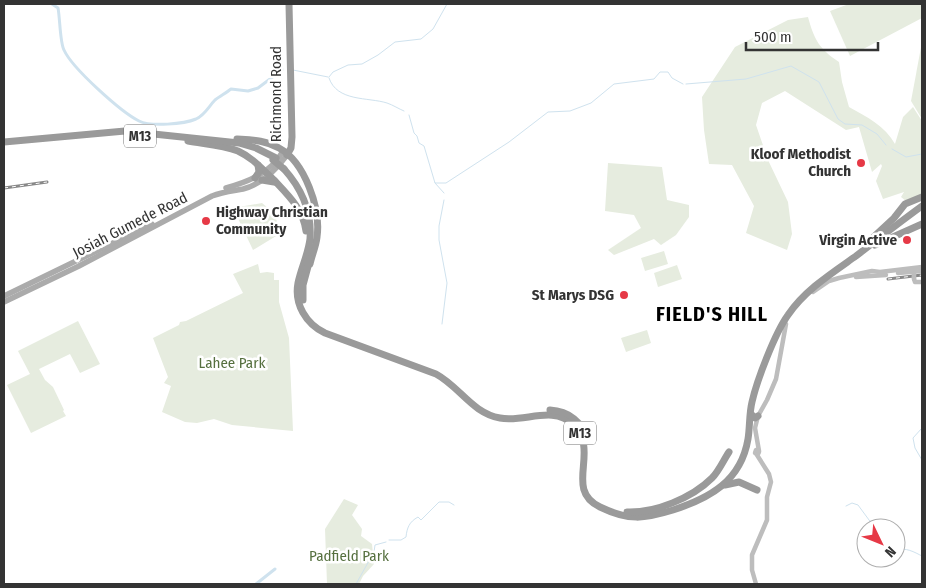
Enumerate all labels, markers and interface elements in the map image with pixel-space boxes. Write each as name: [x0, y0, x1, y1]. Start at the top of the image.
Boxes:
scale bar: [746, 20, 878, 52]
text: 500 m: [754, 28, 792, 46]
street label: Richmond Road: [267, 46, 285, 142]
road number: M13: [124, 124, 156, 148]
place label: Kloof Methodist Church: [751, 145, 852, 180]
marker: Kloof Methodist Church: [855, 157, 867, 169]
street label: Josiah Gumede Road: [70, 188, 190, 262]
place label: Highway Christian Community: [216, 203, 328, 238]
marker: Highway Christian Community: [200, 215, 212, 227]
place label: Virgin Active: [818, 231, 897, 249]
marker: Virgin Active: [901, 234, 913, 246]
place label: St Marys DSG: [532, 286, 614, 304]
marker: St Marys DSG: [618, 289, 630, 301]
district label: FIELD'S HILL: [656, 302, 768, 326]
park label: Lahee Park: [199, 354, 265, 372]
road number: M13: [564, 422, 596, 444]
north arrow: [856, 518, 906, 568]
text: N: [881, 543, 899, 560]
park label: Padfield Park: [309, 547, 389, 565]

